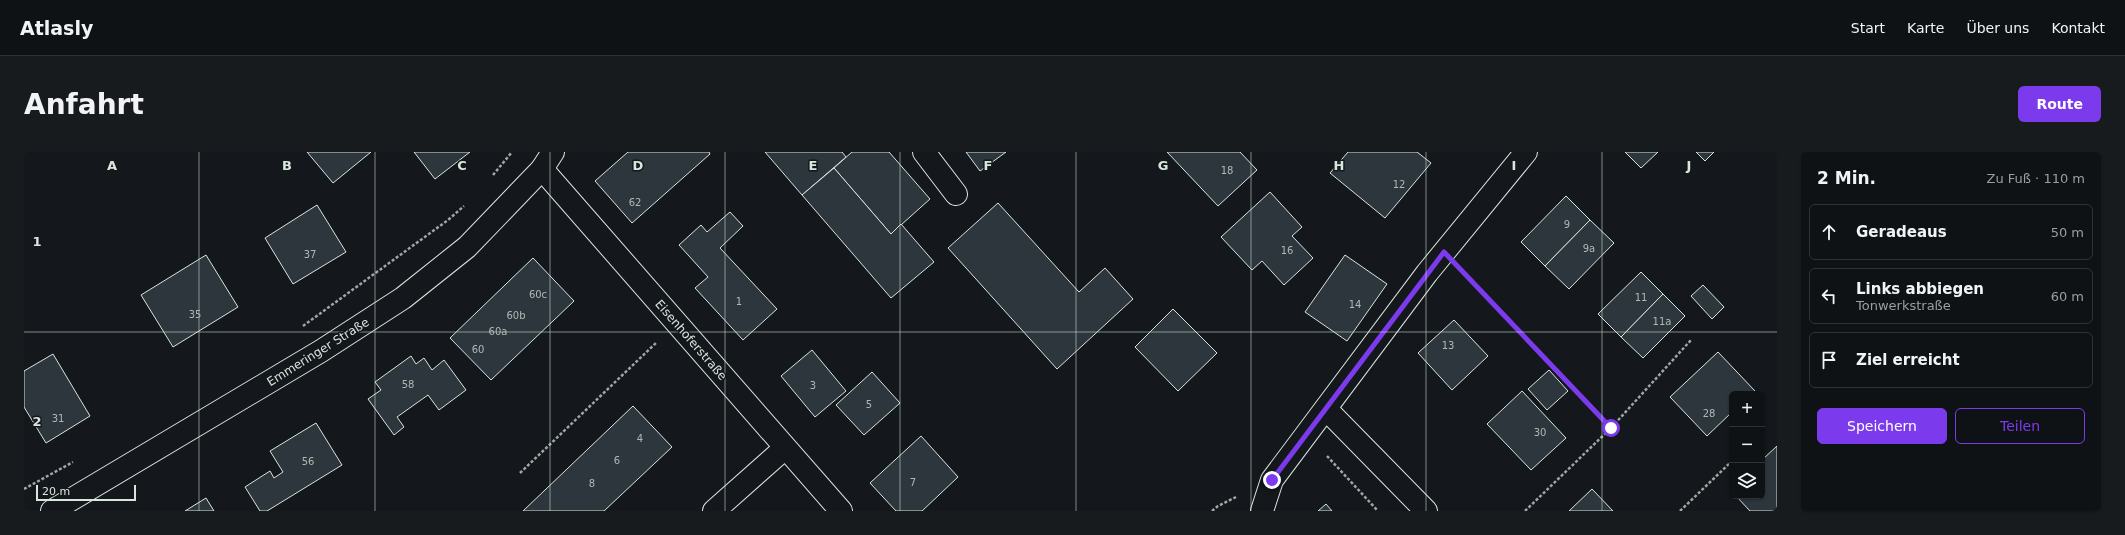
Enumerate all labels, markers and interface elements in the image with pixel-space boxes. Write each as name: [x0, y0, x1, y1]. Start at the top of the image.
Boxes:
text: Atlasly: [20, 17, 93, 39]
text: Start: [1851, 20, 1885, 36]
text: Karte: [1907, 20, 1944, 36]
text: Über uns: [1966, 20, 2029, 36]
text: Kontakt: [2051, 20, 2105, 36]
button: Route: [2018, 86, 2101, 122]
text: Anfahrt: [24, 88, 144, 121]
text: A: [107, 158, 117, 173]
text: B: [282, 158, 292, 173]
text: C: [457, 158, 467, 173]
text: D: [633, 158, 644, 173]
text: E: [809, 158, 817, 173]
text: F: [984, 158, 992, 173]
text: G: [1158, 158, 1168, 173]
text: H: [1334, 158, 1344, 173]
text: I: [1512, 158, 1516, 173]
text: J: [1686, 158, 1691, 173]
house number: 18: [1221, 165, 1233, 176]
text: 2 Min.: [1817, 168, 1876, 188]
text: Zu Fuß · 110 m: [1987, 171, 2085, 186]
house number: 12: [1393, 179, 1405, 190]
house number: 62: [629, 197, 641, 208]
house number: 9: [1564, 219, 1570, 230]
icon: ahead: [1818, 221, 1840, 243]
text: Geradeaus: [1856, 223, 1947, 241]
text: 50 m: [2051, 225, 2084, 240]
text: 1: [32, 234, 42, 249]
house number: 9a: [1583, 243, 1595, 254]
house number: 16: [1281, 245, 1293, 256]
house number: 37: [304, 249, 316, 260]
text: Links abbiegen: [1856, 280, 1984, 298]
icon: left: [1818, 285, 1840, 307]
house number: 60c: [529, 289, 547, 300]
text: 60 m: [2051, 289, 2084, 304]
house number: 11: [1635, 292, 1647, 303]
house number: 1: [736, 296, 742, 307]
street label: Eisenhoferstraße: [652, 297, 730, 383]
text: Tonwerkstraße: [1856, 298, 1951, 313]
house number: 14: [1349, 299, 1361, 310]
house number: 35: [189, 309, 201, 320]
house number: 60b: [506, 310, 526, 321]
street label: Emmeringer Straße: [264, 315, 372, 389]
house number: 11a: [1653, 316, 1671, 327]
house number: 60a: [489, 326, 507, 337]
house number: 13: [1442, 340, 1454, 351]
house number: 60: [472, 344, 484, 355]
icon: arrive: [1818, 349, 1840, 371]
text: Ziel erreicht: [1856, 351, 1960, 369]
house number: 58: [402, 379, 414, 390]
house number: 3: [810, 380, 816, 391]
map controls: [1729, 391, 1765, 499]
button: +: [1729, 391, 1765, 427]
house number: 5: [866, 399, 872, 410]
house number: 28: [1703, 408, 1715, 419]
button: Speichern: [1817, 408, 1947, 444]
button: Teilen: [1955, 408, 2085, 444]
house number: 31: [52, 413, 64, 424]
text: 2: [32, 414, 42, 429]
route start: [1602, 419, 1620, 437]
house number: 30: [1534, 427, 1546, 438]
button: −: [1729, 427, 1765, 463]
house number: 4: [637, 433, 643, 444]
house number: 6: [614, 455, 620, 466]
house number: 56: [302, 456, 314, 467]
button: layers: [1729, 463, 1765, 499]
route end: [1263, 471, 1281, 489]
house number: 7: [910, 477, 916, 488]
house number: 8: [589, 478, 595, 489]
scale bar: [36, 483, 136, 502]
text: 20 m: [42, 485, 70, 498]

